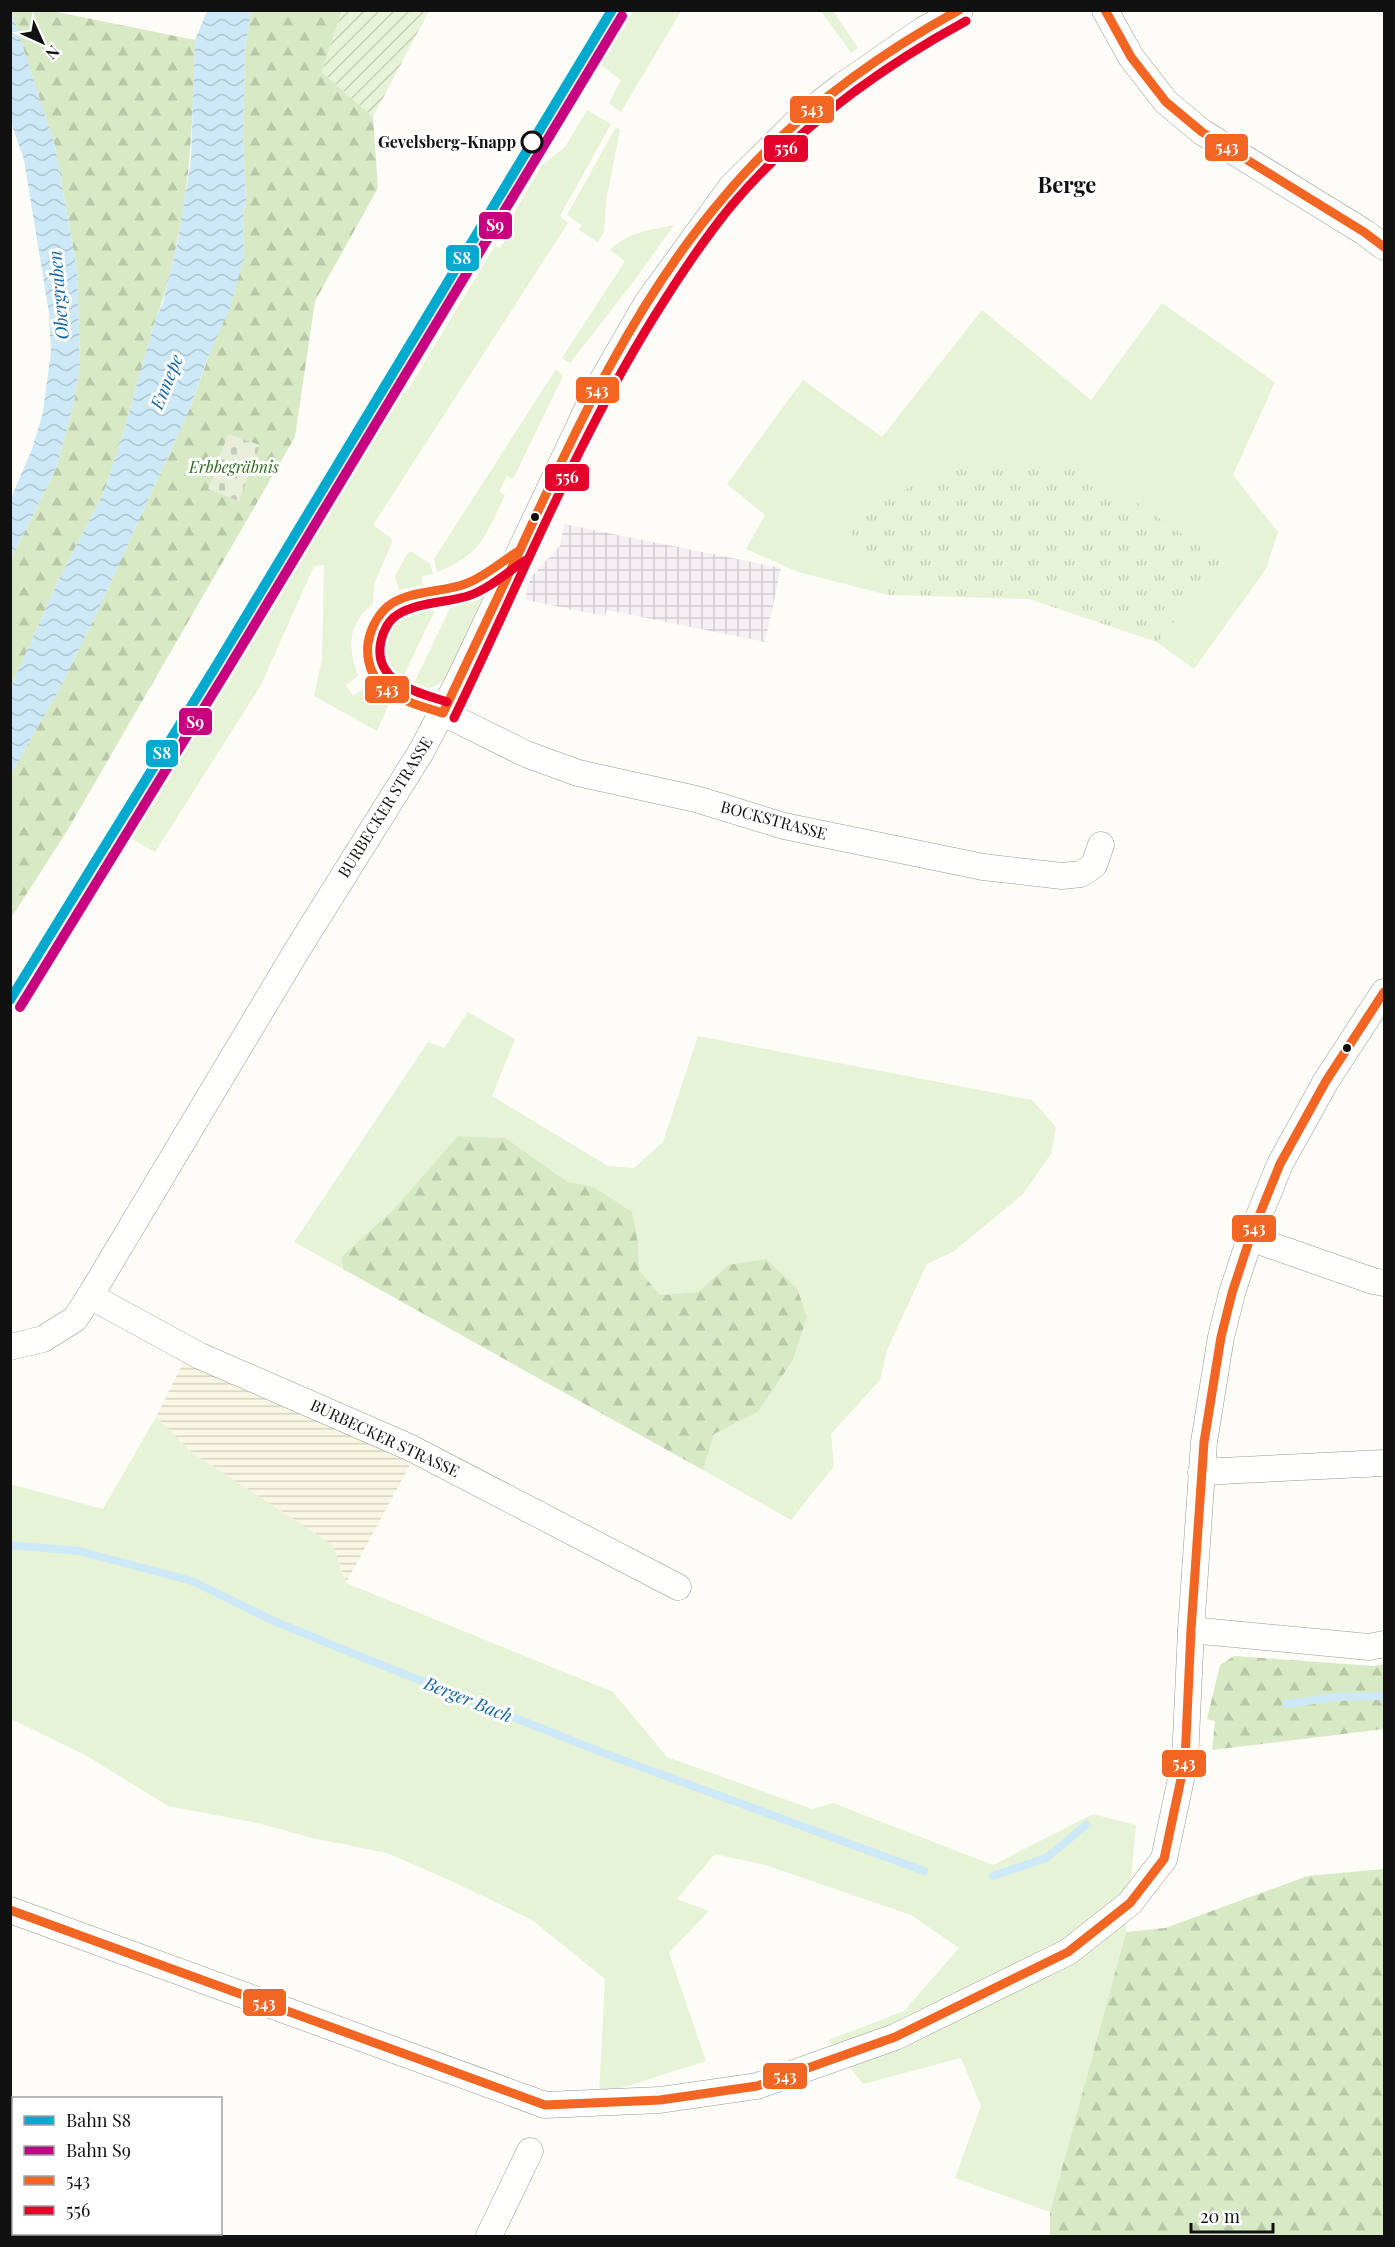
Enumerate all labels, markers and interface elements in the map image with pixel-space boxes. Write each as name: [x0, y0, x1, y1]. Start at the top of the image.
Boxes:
north arrow: [12, 12, 72, 72]
text: N: [41, 41, 64, 65]
line badge: 543: [789, 95, 835, 124]
text: 543: [800, 98, 824, 119]
place label: Gevelsberg-Knapp: [378, 131, 516, 152]
marker: Gevelsberg-Knapp: [521, 131, 543, 153]
line badge: 543: [1204, 133, 1249, 162]
line badge: 556: [763, 134, 809, 163]
text: 543: [1215, 136, 1239, 157]
text: 556: [774, 137, 798, 158]
district label: Berge: [1038, 169, 1096, 199]
line badge: S9: [478, 211, 513, 240]
text: S9: [486, 214, 504, 235]
line badge: S8: [445, 244, 480, 272]
text: S8: [453, 247, 471, 268]
water label: Obergraben: [42, 249, 74, 341]
water label: Ennepe: [144, 350, 188, 414]
line badge: 543: [575, 376, 620, 404]
text: 543: [585, 379, 609, 400]
park label: Erbbegräbnis: [188, 456, 279, 477]
line badge: 556: [544, 463, 590, 492]
text: 556: [555, 466, 579, 487]
unlabelled marker: [529, 511, 541, 523]
line badge: 543: [364, 675, 410, 704]
text: 543: [375, 678, 399, 699]
line badge: S9: [178, 707, 213, 736]
text: S9: [186, 711, 204, 732]
street label: BURBECKER STRASSE: [333, 732, 436, 881]
line badge: S8: [145, 739, 179, 768]
text: S8: [153, 742, 171, 763]
street label: BOCKSTRASSE: [719, 795, 830, 844]
unlabelled marker: [1341, 1042, 1353, 1054]
line badge: 543: [1231, 1214, 1277, 1243]
text: 543: [1242, 1217, 1266, 1238]
street label: BURBECKER STRASSE: [307, 1394, 463, 1481]
water label: Berger Bach: [420, 1670, 516, 1728]
line badge: 543: [1161, 1749, 1207, 1778]
text: 543: [1172, 1752, 1196, 1773]
line badge: 543: [242, 1988, 287, 2017]
text: 543: [252, 1992, 276, 2013]
line badge: 543: [762, 2062, 808, 2090]
text: 543: [773, 2065, 797, 2086]
legend: [12, 2097, 222, 2235]
text: Bahn S8: [66, 2108, 131, 2132]
text: Bahn S9: [66, 2138, 131, 2162]
text: 543: [66, 2168, 90, 2192]
scale bar: [1191, 2196, 1274, 2234]
text: 556: [66, 2198, 90, 2222]
text: 20 m: [1200, 2204, 1240, 2228]

